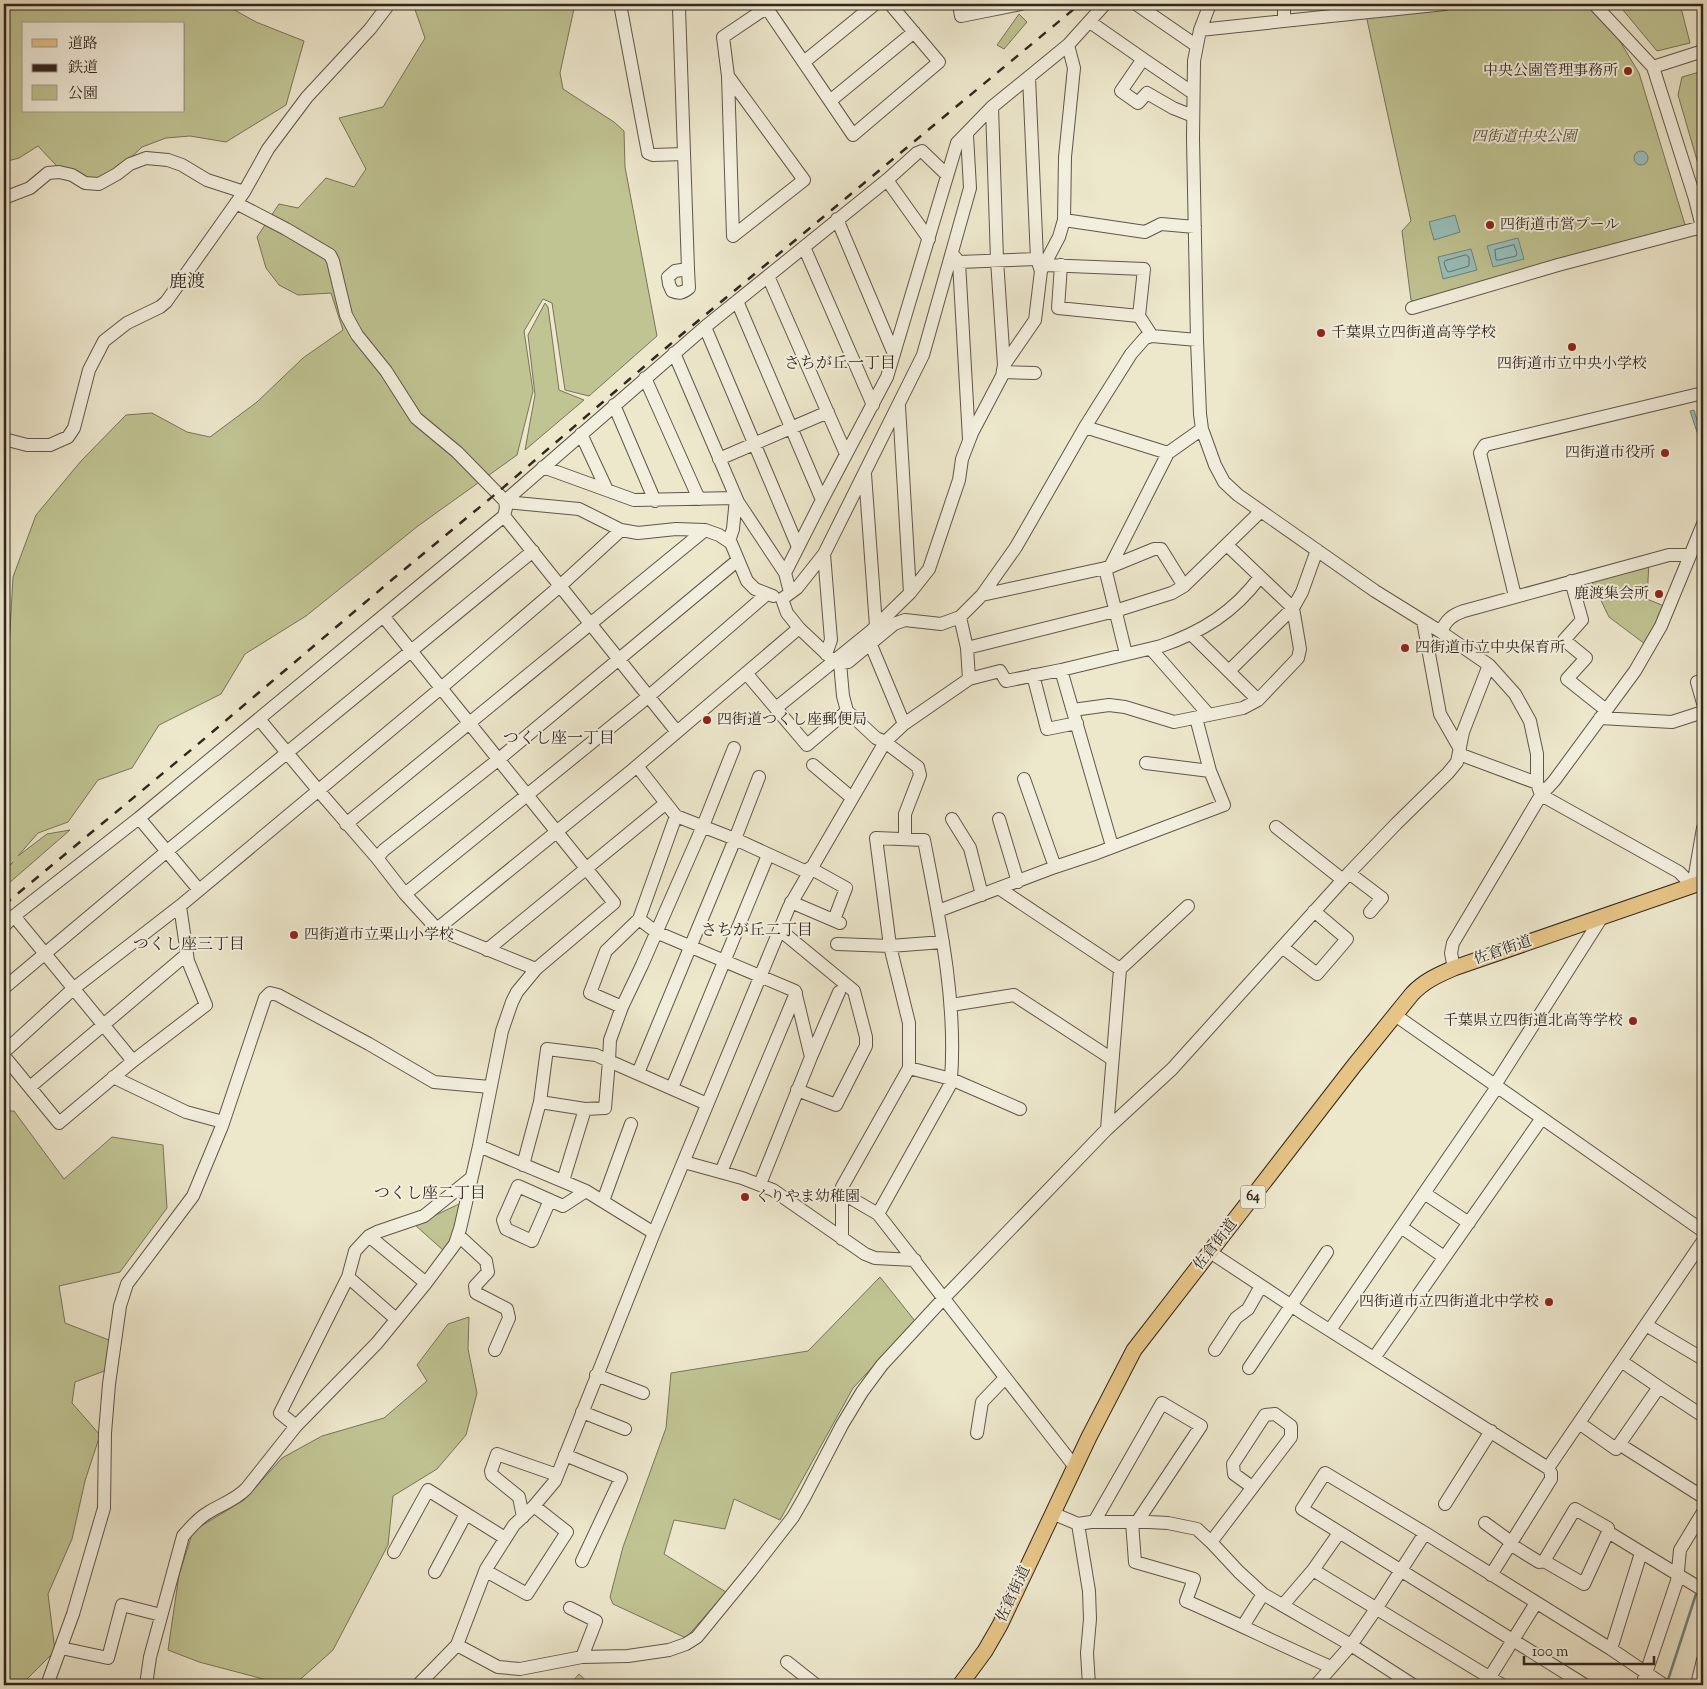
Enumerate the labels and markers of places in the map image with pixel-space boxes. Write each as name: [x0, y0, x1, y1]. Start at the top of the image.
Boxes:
place label: 中央公園管理事務所: [1483, 61, 1618, 82]
marker: 中央公園管理事務所: [1622, 65, 1634, 77]
place label: 四街道市営プール: [1500, 215, 1619, 236]
marker: 四街道市営プール: [1484, 219, 1496, 231]
place label: 千葉県立四街道高等学校: [1331, 323, 1496, 344]
marker: 千葉県立四街道高等学校: [1315, 327, 1327, 339]
marker: 四街道市立中央小学校: [1566, 341, 1578, 353]
place label: 四街道市立中央小学校: [1497, 354, 1647, 375]
place label: 四街道市役所: [1565, 443, 1655, 464]
marker: 四街道市役所: [1659, 447, 1671, 459]
place label: 鹿渡集会所: [1574, 584, 1649, 605]
marker: 鹿渡集会所: [1653, 588, 1665, 600]
place label: 四街道市立中央保育所: [1415, 638, 1565, 659]
marker: 四街道市立中央保育所: [1399, 642, 1411, 654]
place label: 四街道つくし座郵便局: [717, 710, 867, 731]
marker: 四街道つくし座郵便局: [701, 714, 713, 726]
place label: 四街道市立栗山小学校: [304, 925, 454, 946]
marker: 四街道市立栗山小学校: [288, 929, 300, 941]
place label: 千葉県立四街道北高等学校: [1443, 1011, 1623, 1032]
marker: 千葉県立四街道北高等学校: [1627, 1015, 1639, 1027]
place label: くりやま幼稚園: [755, 1187, 860, 1208]
marker: くりやま幼稚園: [739, 1191, 751, 1203]
place label: 四街道市立四街道北中学校: [1359, 1292, 1539, 1313]
marker: 四街道市立四街道北中学校: [1543, 1296, 1555, 1308]

